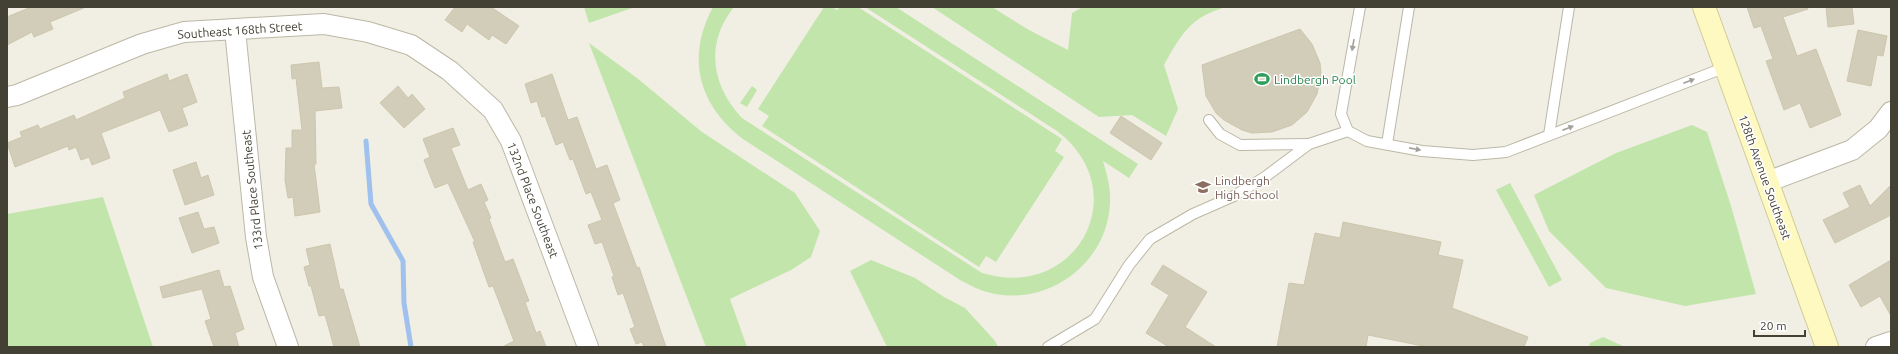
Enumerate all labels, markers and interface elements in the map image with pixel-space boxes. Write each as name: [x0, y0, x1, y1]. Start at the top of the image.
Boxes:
street label: Southeast 168th Street: [177, 19, 303, 41]
one-way arrow: [1350, 39, 1356, 52]
sports icon: Lindbergh Pool: [1253, 70, 1271, 88]
place label: Lindbergh Pool: [1274, 73, 1356, 86]
one-way arrow: [1684, 78, 1696, 84]
street label: 128th Avenue Southeast: [1736, 113, 1794, 242]
one-way arrow: [1562, 124, 1574, 130]
street label: 133rd Place Southeast: [239, 129, 265, 251]
street label: 132nd Place Southeast: [505, 140, 561, 260]
one-way arrow: [1409, 147, 1421, 153]
place label: Lindbergh High School: [1215, 174, 1279, 201]
school or university icon: Lindbergh High School: [1194, 178, 1212, 196]
scale bar: [1754, 312, 1805, 338]
text: 20 m: [1760, 319, 1787, 332]

